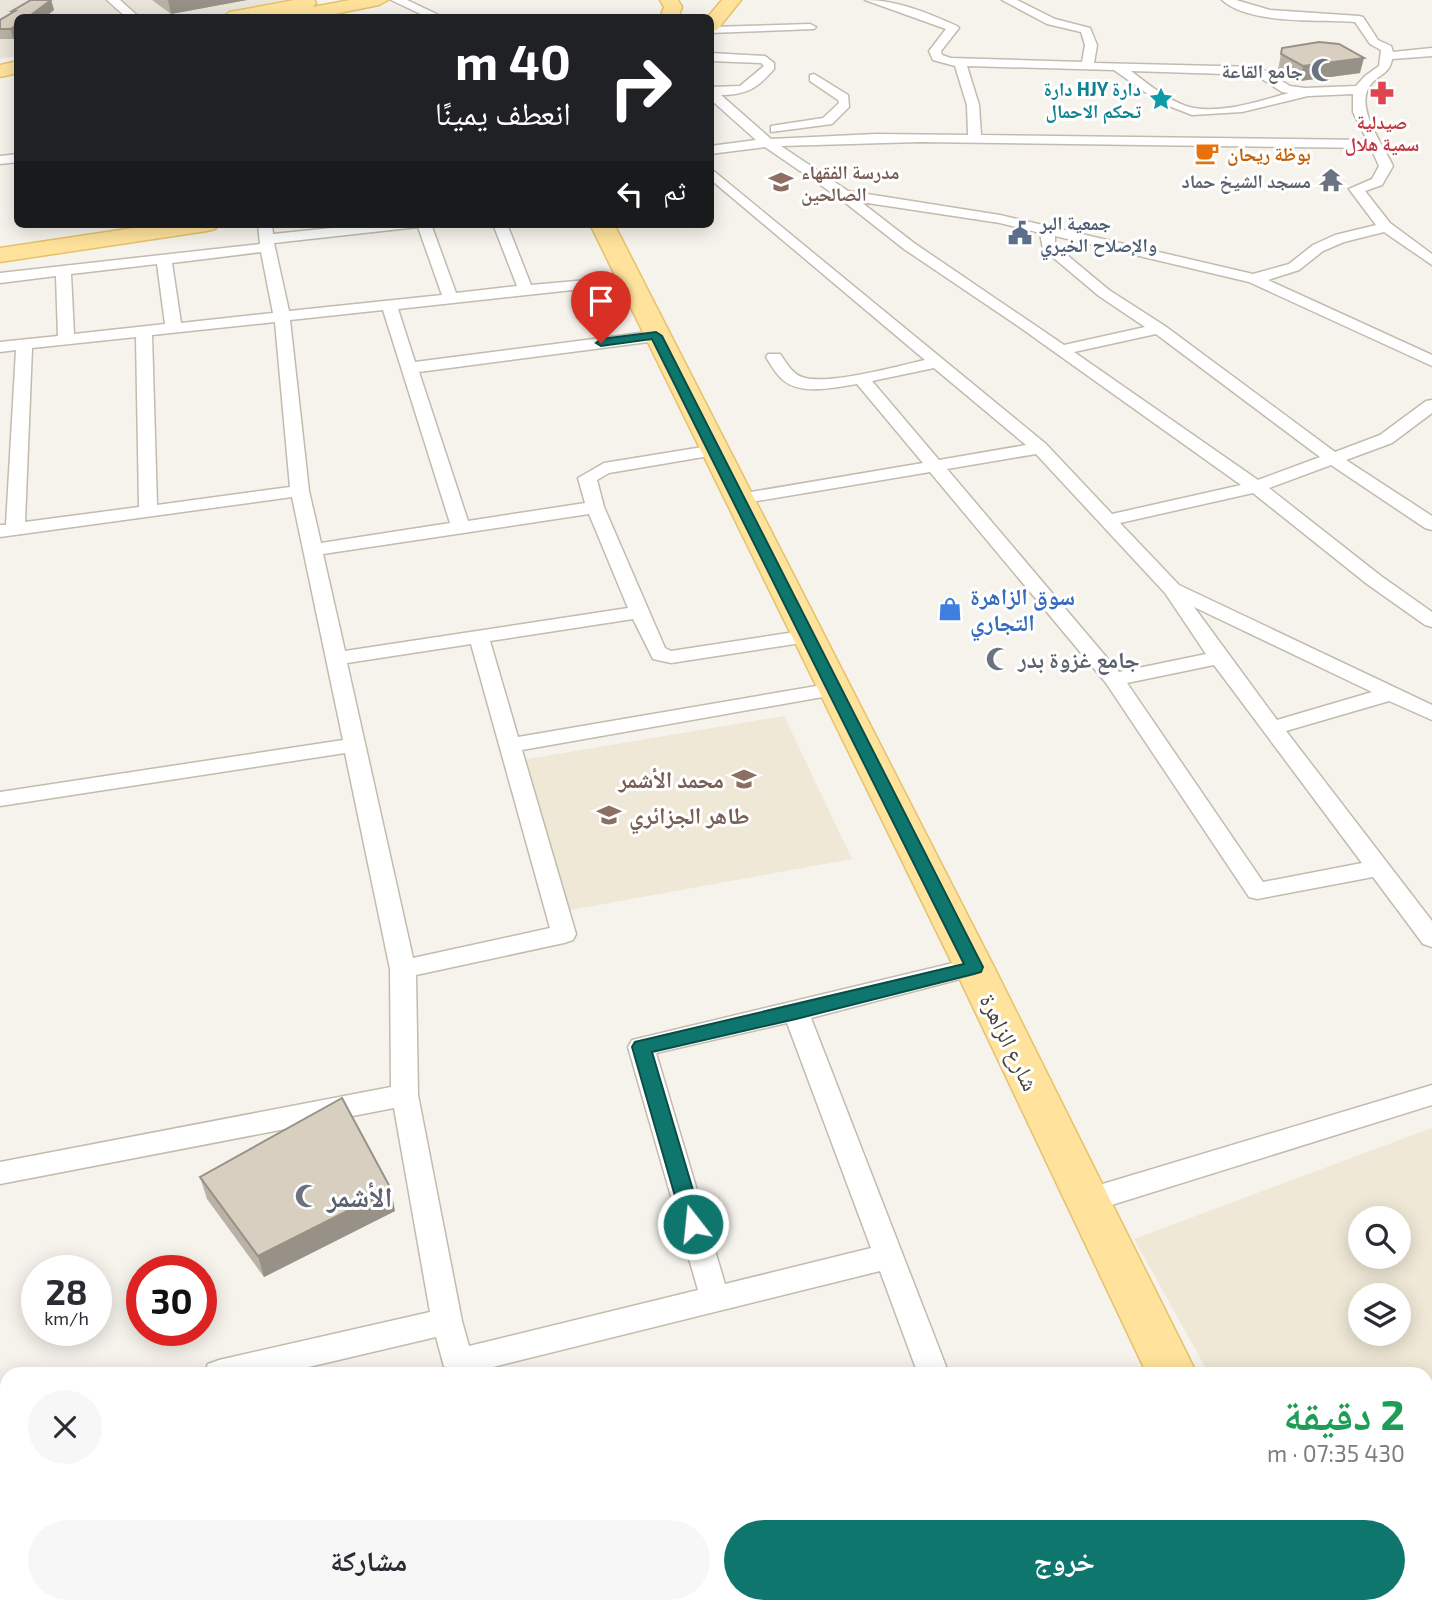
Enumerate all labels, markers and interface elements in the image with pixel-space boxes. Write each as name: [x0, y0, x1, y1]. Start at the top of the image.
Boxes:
text: 40 m: [455, 31, 571, 90]
icon: right: [595, 42, 686, 133]
mosque icon: جامع القاعة: [1309, 56, 1337, 84]
place label: جامع القاعة: [1222, 59, 1303, 84]
place label: دارة HJY دارة تحكم الاحمال: [1044, 77, 1142, 124]
pharmacy icon: صيدلية سمية هلال: [1368, 79, 1396, 107]
place icon: دارة HJY دارة تحكم الاحمال: [1147, 85, 1175, 113]
text: انعطف يمينًا: [435, 93, 571, 131]
place label: صيدلية سمية هلال: [1345, 110, 1419, 156]
cafe icon: بوظة ريحان: [1193, 139, 1221, 167]
place label: بوظة ريحان: [1227, 142, 1311, 166]
place label: مدرسة الفقهاء الصالحين: [801, 160, 899, 206]
temple icon: مسجد الشيخ حماد: [1317, 166, 1345, 194]
school or university icon: مدرسة الفقهاء الصالحين: [767, 168, 795, 196]
place label: مسجد الشيخ حماد: [1182, 169, 1311, 194]
text: ثم: [663, 174, 686, 205]
icon: left: [611, 175, 649, 213]
place label: جمعية البر والإصلاح الخيري: [1039, 211, 1157, 260]
public building icon: جمعية البر والإصلاح الخيري: [1006, 219, 1034, 247]
pin: [571, 271, 631, 343]
icon: arrive: [582, 282, 620, 320]
place label: سوق الزاهرة التجاري: [970, 582, 1075, 642]
shop icon: سوق الزاهرة التجاري: [936, 595, 964, 623]
mosque icon: جامع غزوة بدر: [984, 645, 1012, 673]
place label: جامع غزوة بدر: [1017, 645, 1140, 675]
place label: محمد الأشمر: [618, 765, 724, 793]
school or university icon: محمد الأشمر: [730, 765, 758, 793]
school or university icon: طاهر الجزائري: [595, 801, 623, 829]
place label: طاهر الجزائري: [629, 801, 750, 835]
street label: شارع الزاهرة: [973, 989, 1045, 1096]
place label: الأشمر: [326, 1179, 392, 1213]
mosque icon: الأشمر: [293, 1182, 321, 1210]
position arrow: [656, 1187, 730, 1261]
map controls: [1348, 1206, 1411, 1346]
button: search: [1348, 1206, 1411, 1269]
speed limit sign: 30: [126, 1255, 217, 1346]
text: 28: [45, 1270, 88, 1312]
button: layers: [1348, 1283, 1411, 1346]
text: km/h: [44, 1307, 89, 1329]
text: 2 دقيقة: [1283, 1388, 1405, 1438]
button: close: [28, 1390, 102, 1464]
text: 430 m · 07:35: [1267, 1439, 1405, 1467]
button: مشاركة: [28, 1520, 710, 1600]
button: خروج: [724, 1520, 1405, 1600]

